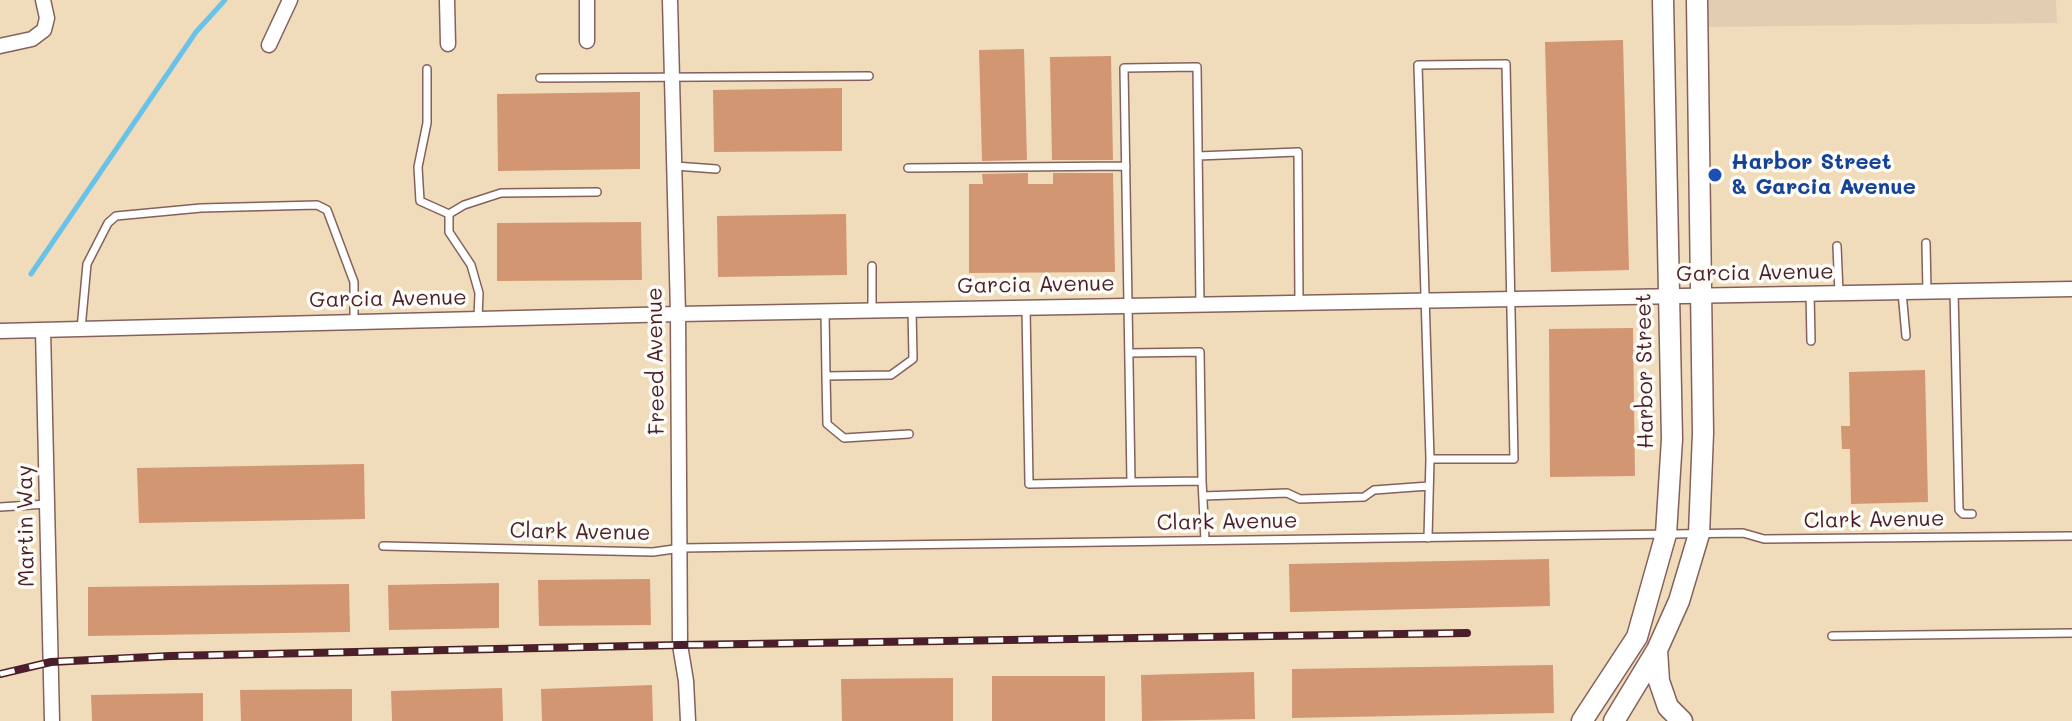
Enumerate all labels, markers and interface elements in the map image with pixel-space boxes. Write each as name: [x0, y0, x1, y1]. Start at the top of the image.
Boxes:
place label: Harbor Street & Garcia Avenue: [1731, 149, 1916, 200]
marker: Harbor Street & Garcia Avenue: [1706, 166, 1724, 184]
street label: Garcia Avenue: [1676, 258, 1834, 288]
street label: Garcia Avenue: [957, 270, 1115, 300]
street label: Garcia Avenue: [309, 284, 467, 314]
street label: Freed Avenue: [642, 287, 670, 435]
street label: Harbor Street: [1630, 293, 1660, 449]
street label: Martin Way: [12, 465, 40, 587]
street label: Clark Avenue: [1803, 506, 1945, 534]
street label: Clark Avenue: [1156, 508, 1298, 536]
street label: Clark Avenue: [509, 518, 651, 546]

